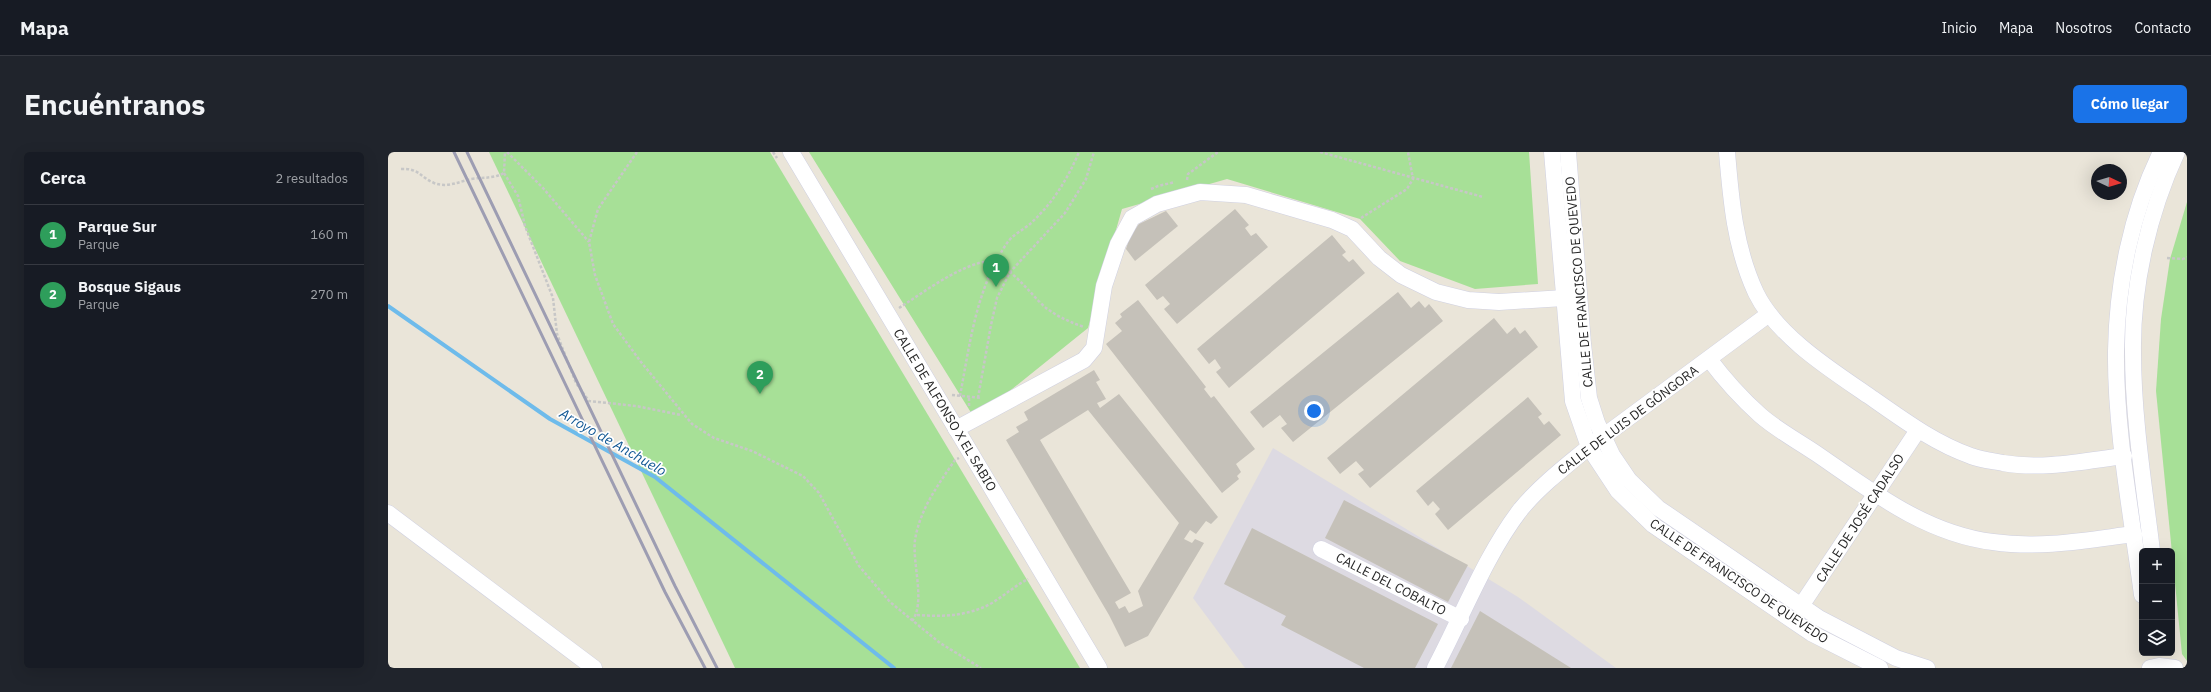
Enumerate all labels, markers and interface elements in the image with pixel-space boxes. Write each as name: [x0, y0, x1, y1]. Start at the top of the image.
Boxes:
text: Mapa: [20, 16, 69, 40]
text: Inicio: [1941, 19, 1977, 37]
text: Mapa: [1999, 19, 2033, 37]
text: Nosotros: [2055, 19, 2112, 37]
text: Contacto: [2134, 19, 2191, 37]
button: Cómo llegar: [2073, 85, 2187, 123]
text: Encuéntranos: [24, 86, 205, 123]
north arrow: [2091, 164, 2127, 200]
text: Cerca: [40, 167, 86, 189]
text: 2 resultados: [275, 170, 348, 187]
street label: CALLE DE FRANCISCO DE QUEVEDO: [1561, 176, 1597, 388]
text: Parque Sur: [78, 217, 157, 236]
text: 1: [49, 226, 57, 243]
text: 160 m: [310, 226, 348, 243]
text: Parque: [78, 236, 119, 253]
pin: 1: [983, 254, 1009, 287]
text: Bosque Sigaus: [78, 277, 181, 296]
text: 2: [49, 286, 57, 303]
text: 270 m: [310, 286, 348, 303]
text: Parque: [78, 296, 119, 313]
street label: CALLE DE ALFONSO X EL SABIO: [890, 326, 1000, 494]
pin: 2: [747, 361, 773, 394]
street label: CALLE DE LUIS DE GÓNGORA: [1554, 361, 1702, 479]
your location: [1304, 401, 1324, 421]
water label: Arroyo de Anchuelo: [556, 404, 670, 480]
street label: CALLE DE JOSÉ CADALSO: [1812, 450, 1908, 586]
street label: CALLE DE FRANCISCO DE QUEVEDO: [1646, 515, 1832, 647]
map controls: [2139, 548, 2175, 656]
button: +: [2139, 548, 2175, 584]
street label: CALLE DEL COBALTO: [1333, 549, 1449, 619]
button: −: [2139, 584, 2175, 620]
button: layers: [2139, 620, 2175, 656]

